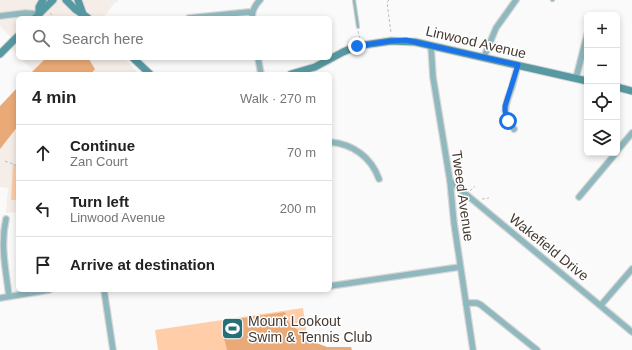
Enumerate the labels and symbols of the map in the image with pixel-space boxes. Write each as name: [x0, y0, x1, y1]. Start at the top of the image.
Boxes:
street label: Linwood Avenue: [424, 23, 528, 61]
route end: [348, 37, 366, 55]
route start: [499, 112, 517, 130]
street label: Tweed Avenue: [449, 150, 477, 243]
street label: Wakefield Drive: [506, 210, 592, 284]
place label: Mount Lookout Swim & Tennis Club: [248, 313, 372, 345]
sports icon: Mount Lookout Swim & Tennis Club: [220, 316, 246, 342]

